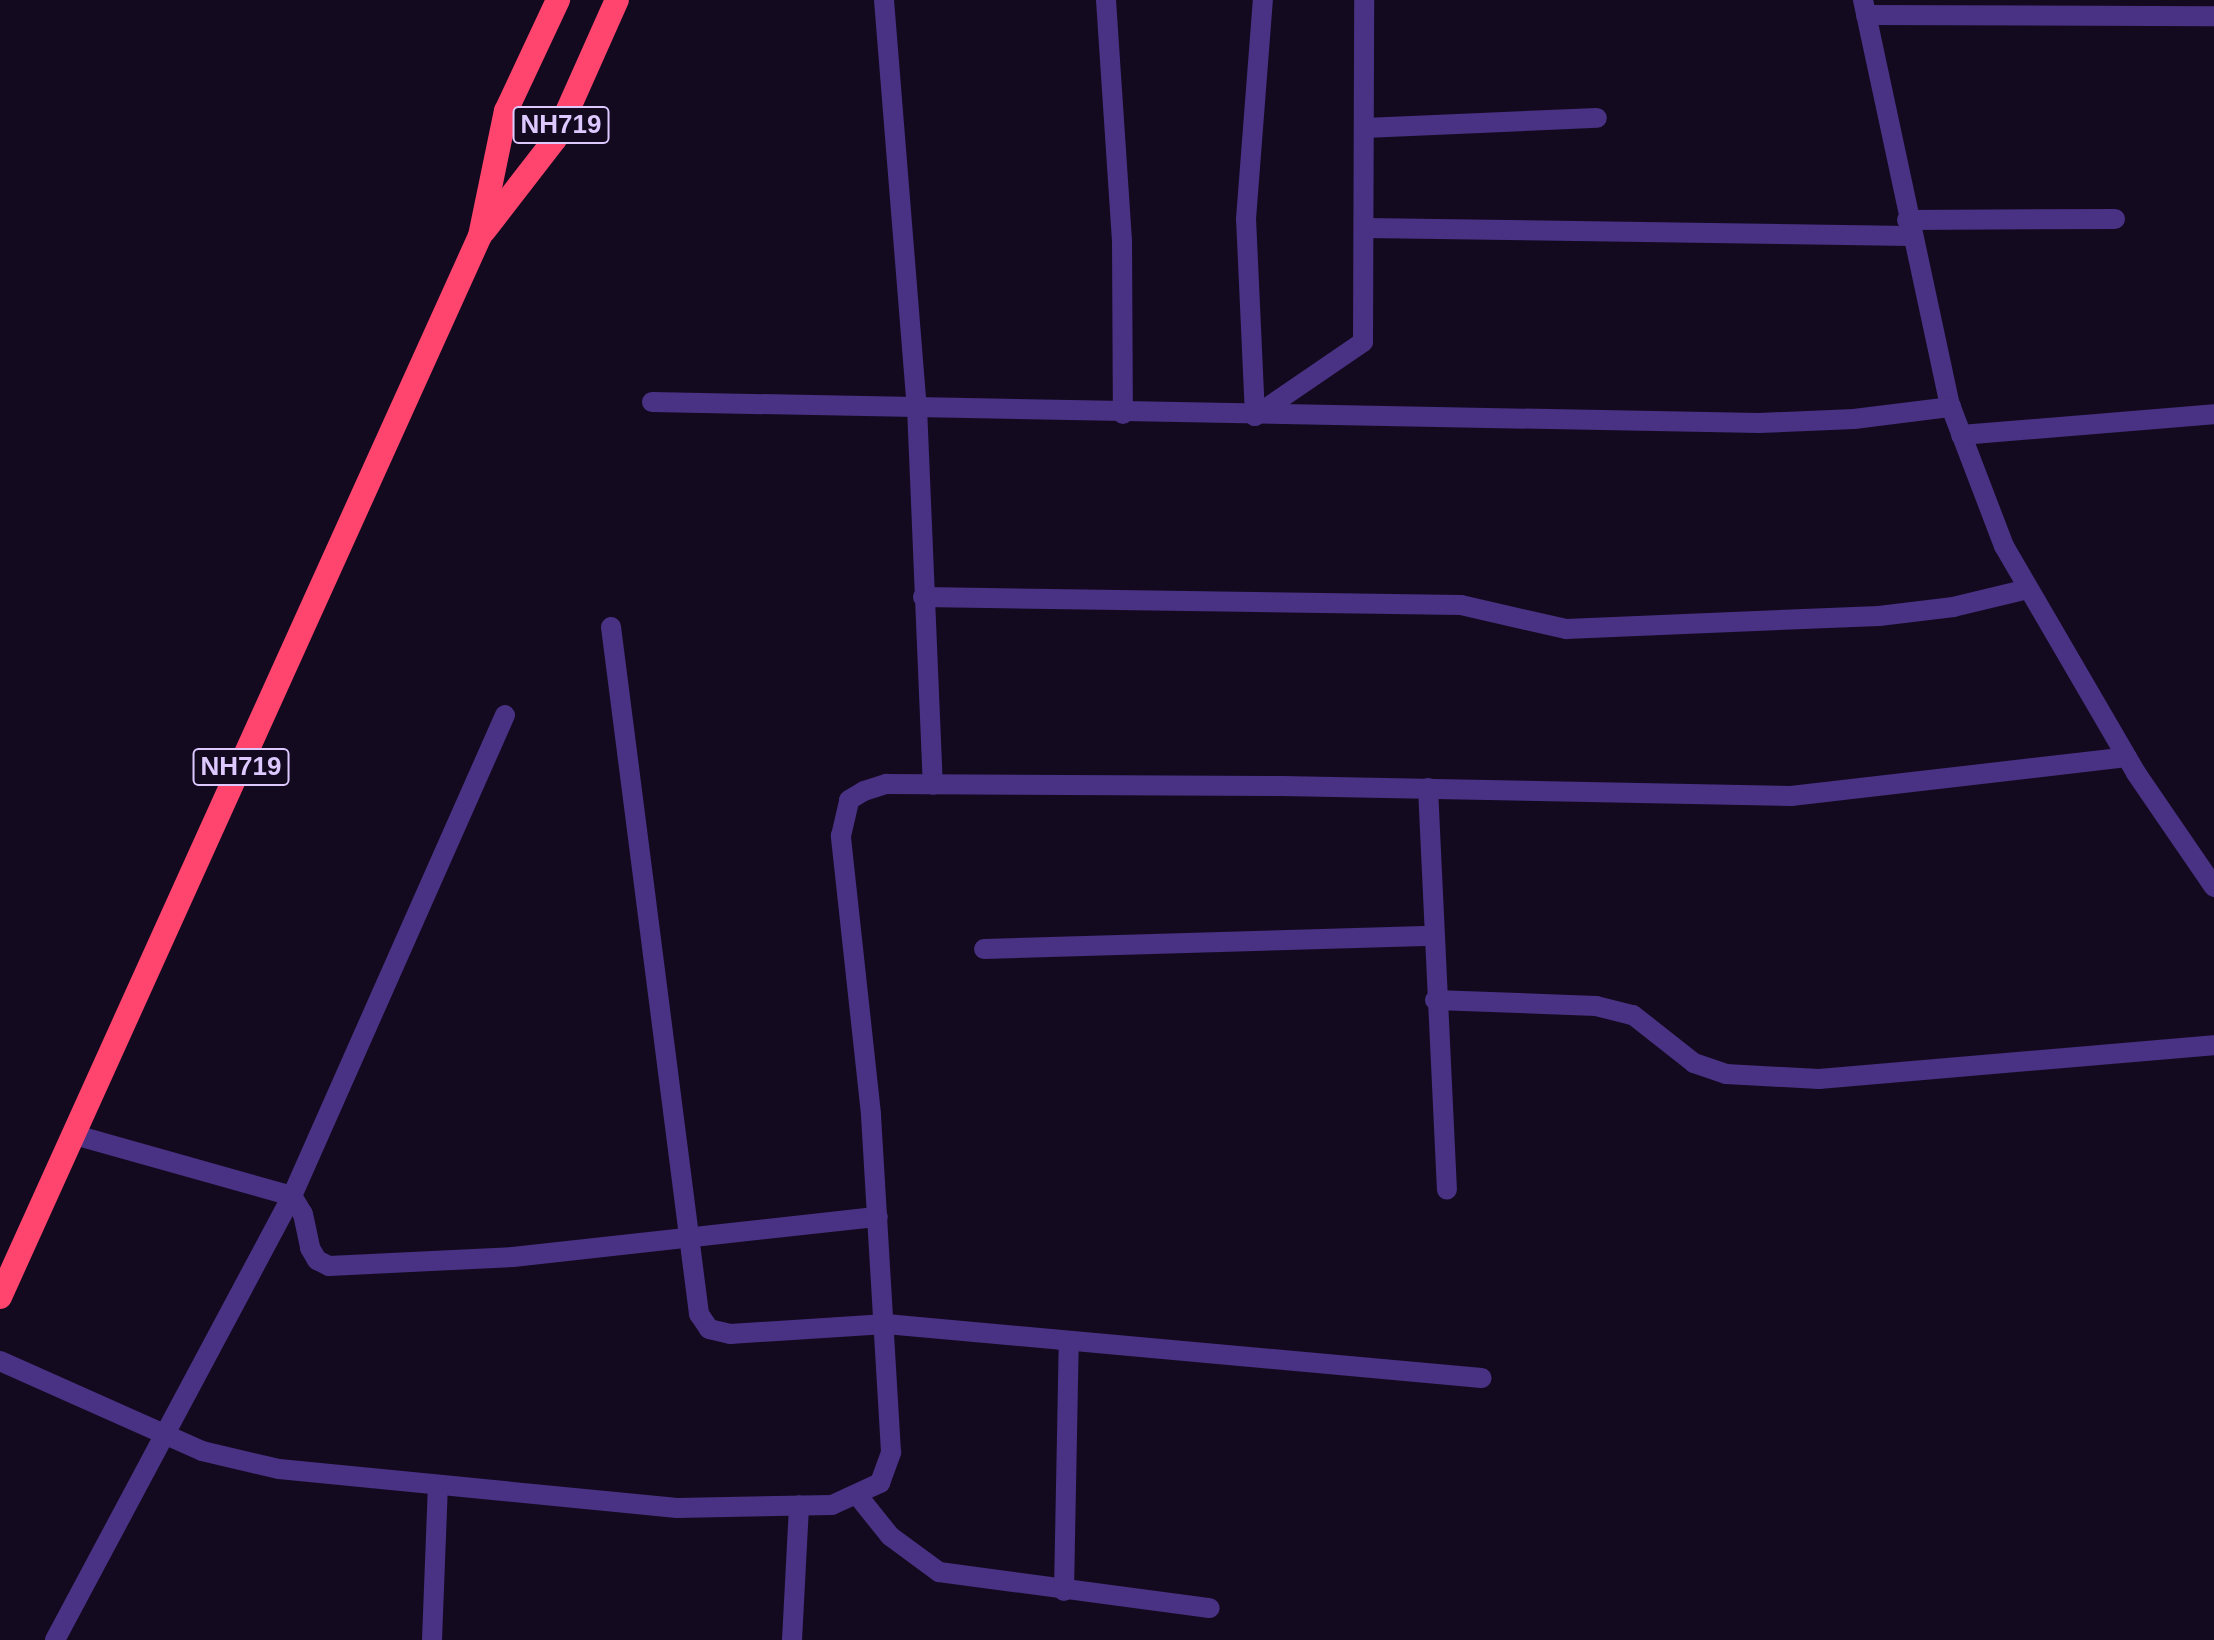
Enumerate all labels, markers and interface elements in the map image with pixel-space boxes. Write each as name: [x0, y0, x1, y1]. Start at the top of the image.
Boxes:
road number: NH719: [511, 103, 611, 147]
road number: NH719: [191, 745, 291, 789]

